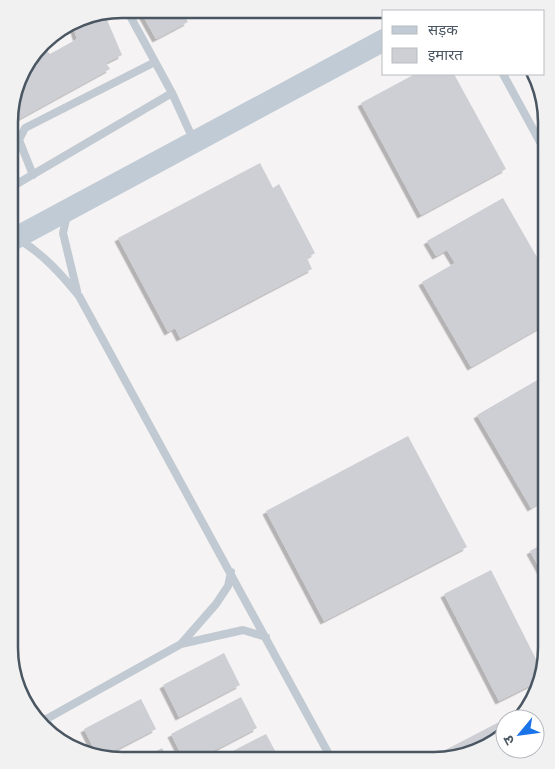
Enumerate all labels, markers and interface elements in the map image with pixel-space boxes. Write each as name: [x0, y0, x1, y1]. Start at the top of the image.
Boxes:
legend: [382, 10, 545, 75]
text: सड़क: [428, 20, 458, 39]
text: इमारत: [428, 45, 463, 64]
north arrow: [495, 709, 545, 759]
text: उ: [498, 732, 518, 748]

